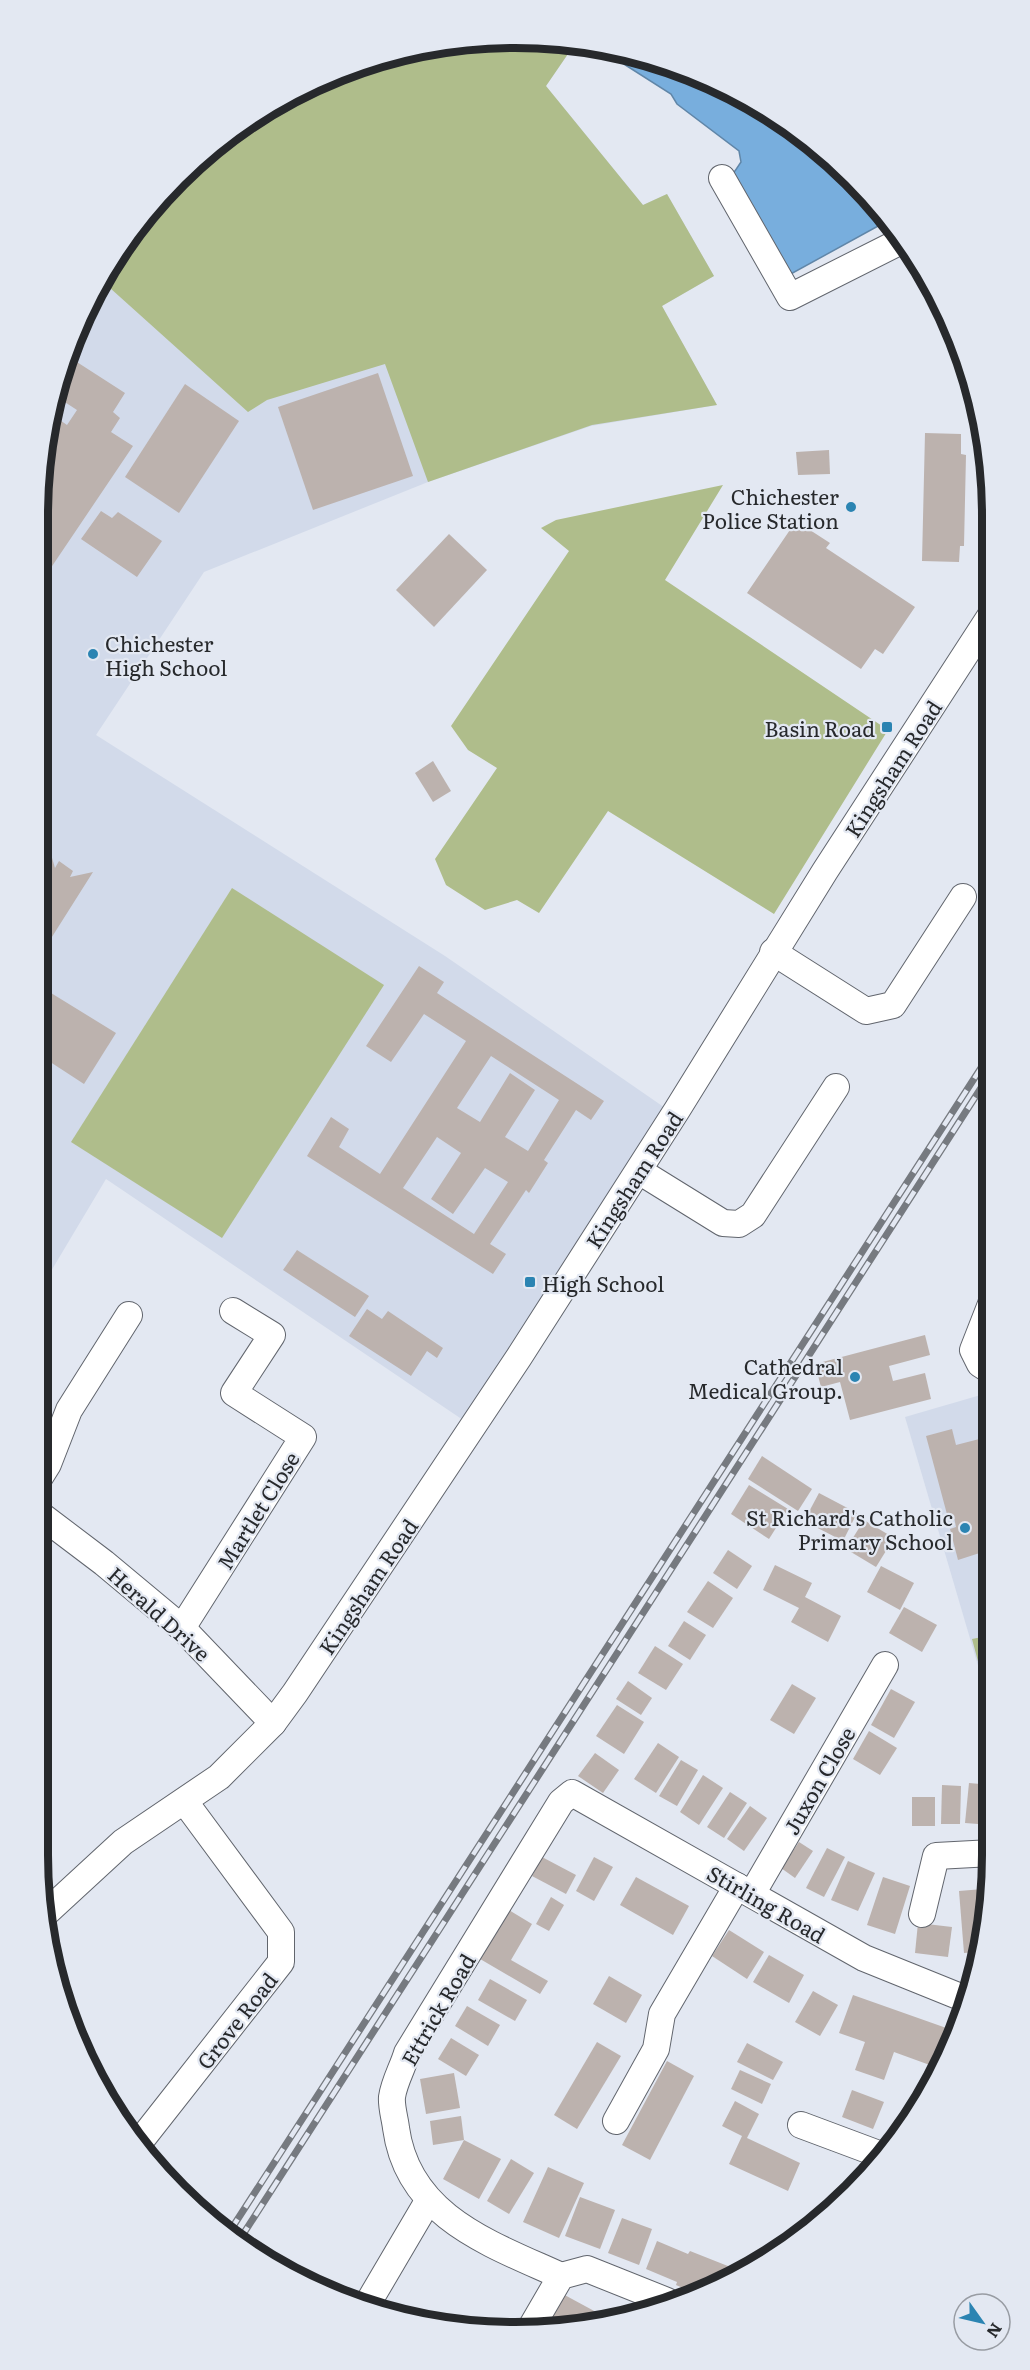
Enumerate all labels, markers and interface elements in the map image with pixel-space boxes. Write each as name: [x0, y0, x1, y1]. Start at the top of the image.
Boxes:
place label: Chichester Police Station: [702, 480, 839, 535]
marker: Chichester Police Station: [844, 500, 858, 514]
place label: Chichester High School: [105, 627, 227, 682]
marker: Chichester High School: [86, 647, 100, 661]
street label: Kingsham Road: [836, 693, 948, 843]
place label: Basin Road: [764, 712, 875, 743]
marker: Basin Road: [880, 720, 894, 734]
street label: Kingsham Road: [577, 1104, 689, 1254]
place label: High School: [542, 1267, 664, 1298]
marker: High School: [523, 1275, 537, 1289]
place label: Cathedral Medical Group.: [688, 1350, 843, 1405]
marker: Cathedral Medical Group.: [848, 1370, 862, 1384]
street label: Martlet Close: [208, 1445, 306, 1575]
place label: St Richard's Catholic Primary School: [746, 1501, 953, 1556]
street label: Kingsham Road: [310, 1512, 424, 1660]
marker: St Richard's Catholic Primary School: [958, 1521, 972, 1535]
street label: Herald Drive: [102, 1559, 218, 1668]
street label: Juxon Close: [775, 1720, 861, 1840]
street label: Stirling Road: [702, 1857, 832, 1950]
street label: Ettrick Road: [392, 1947, 482, 2071]
street label: Grove Road: [188, 1965, 284, 2075]
north arrow: [952, 2292, 1012, 2352]
text: N: [982, 2319, 1009, 2343]

